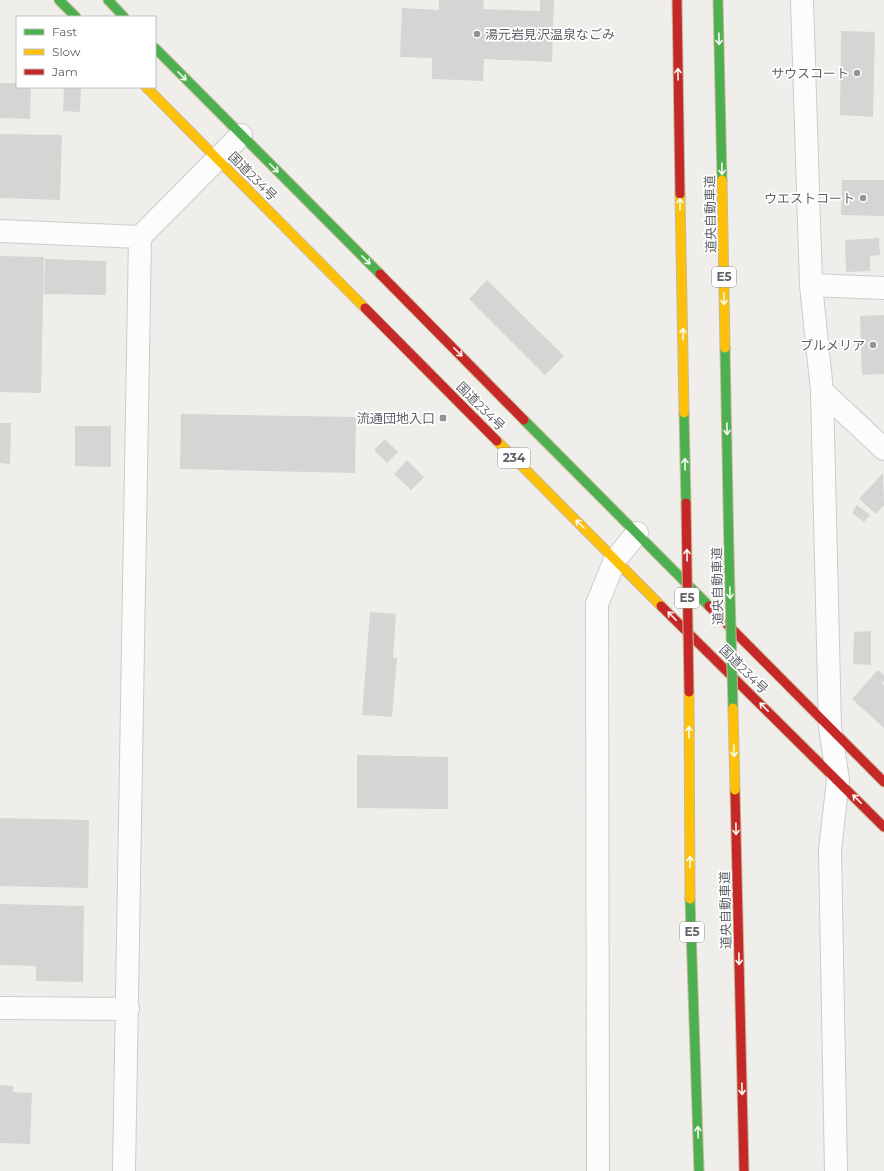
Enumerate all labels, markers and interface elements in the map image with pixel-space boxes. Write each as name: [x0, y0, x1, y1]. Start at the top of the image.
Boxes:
legend: [16, 16, 156, 88]
text: Fast: [52, 24, 77, 39]
place label: 湯元岩見沢温泉なごみ: [485, 26, 615, 42]
marker: 湯元岩見沢温泉なごみ: [472, 29, 482, 39]
one-way arrow: [715, 32, 723, 45]
text: Slow: [52, 44, 81, 59]
text: Jam: [51, 64, 78, 79]
place label: サウスコート: [771, 65, 849, 81]
one-way arrow: [674, 68, 682, 81]
marker: サウスコート: [852, 68, 862, 78]
one-way arrow: [177, 71, 187, 81]
street label: 国道234号: [225, 148, 281, 204]
one-way arrow: [718, 162, 726, 175]
one-way arrow: [269, 163, 279, 173]
street label: 道央自動車道: [701, 175, 719, 253]
place label: ウエストコート: [764, 190, 855, 206]
marker: ウエストコート: [858, 193, 868, 203]
one-way arrow: [676, 198, 684, 211]
one-way arrow: [361, 255, 371, 265]
road number: E5: [712, 267, 736, 287]
one-way arrow: [720, 292, 728, 305]
one-way arrow: [679, 328, 687, 341]
place label: ブルメリア: [800, 337, 865, 353]
marker: ブルメリア: [868, 340, 878, 350]
one-way arrow: [453, 347, 463, 357]
street label: 国道234号: [453, 378, 509, 434]
place label: 流通団地入口: [357, 410, 435, 426]
marker: 流通団地入口: [438, 413, 448, 423]
one-way arrow: [723, 422, 730, 435]
road number: 234: [498, 448, 530, 468]
one-way arrow: [681, 458, 689, 471]
one-way arrow: [575, 519, 585, 529]
street label: 道央自動車道: [708, 547, 726, 625]
one-way arrow: [683, 549, 691, 562]
one-way arrow: [726, 586, 734, 599]
road number: E5: [675, 588, 699, 608]
one-way arrow: [667, 611, 677, 621]
street label: 国道234号: [716, 641, 772, 697]
one-way arrow: [759, 703, 769, 712]
one-way arrow: [685, 726, 693, 739]
one-way arrow: [731, 744, 738, 757]
one-way arrow: [852, 794, 862, 804]
one-way arrow: [732, 822, 740, 835]
one-way arrow: [686, 856, 694, 869]
street label: 道央自動車道: [716, 871, 734, 949]
road number: E5: [680, 922, 704, 942]
one-way arrow: [736, 952, 743, 965]
one-way arrow: [739, 1082, 746, 1095]
one-way arrow: [694, 1126, 702, 1139]

